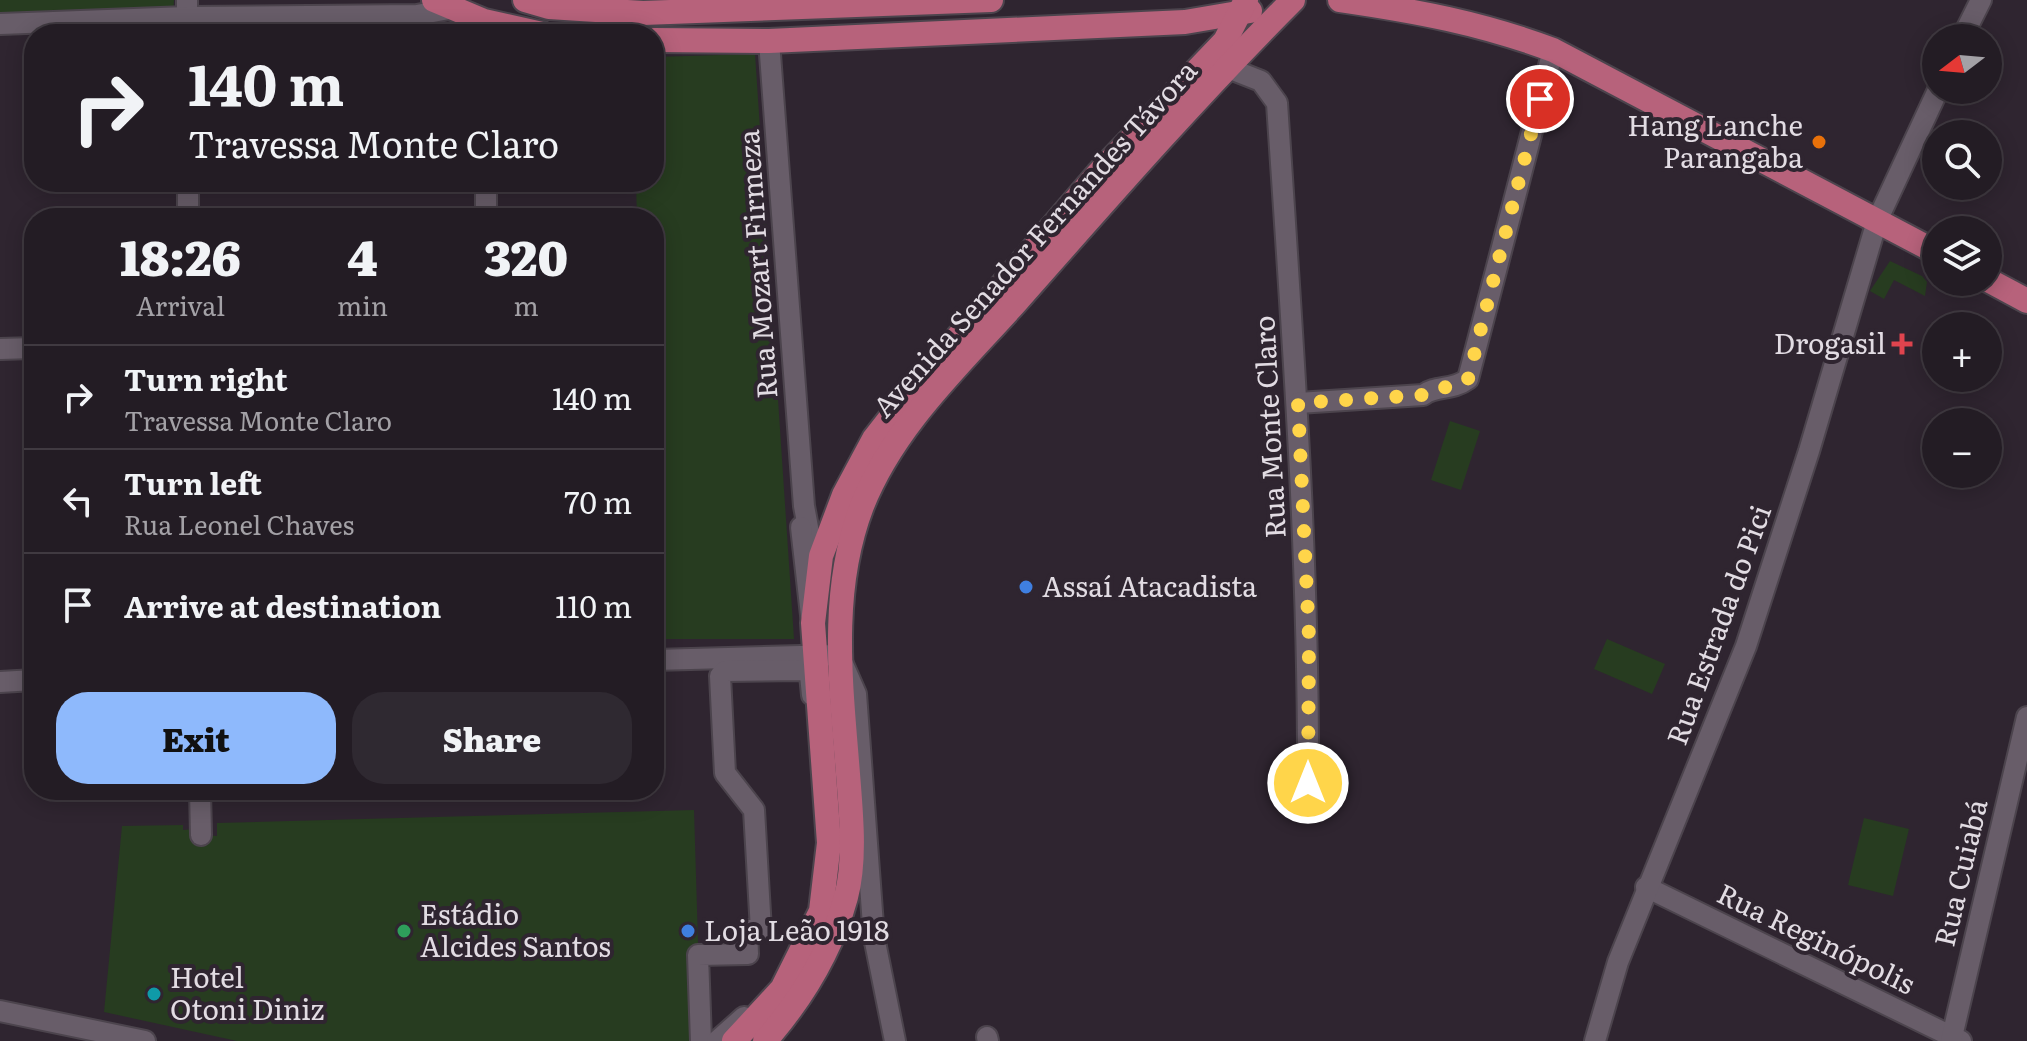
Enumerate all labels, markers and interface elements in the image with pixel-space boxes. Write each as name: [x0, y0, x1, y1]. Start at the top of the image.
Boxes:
north arrow: [1922, 24, 2002, 104]
map controls: [1922, 24, 2002, 488]
text: 140 m: [188, 40, 344, 123]
street label: Avenida Senador Fernandes Távora: [861, 50, 1206, 426]
icon: right: [56, 56, 160, 160]
pin: [1506, 65, 1574, 133]
icon: arrive: [1518, 77, 1562, 121]
place label: Hang Lanche Parangaba: [1627, 103, 1803, 177]
text: Travessa Monte Claro: [188, 116, 559, 169]
button: search: [1922, 120, 2002, 200]
street label: Rua Mozart Firmeza: [726, 128, 786, 400]
marker: Hang Lanche Parangaba: [1810, 133, 1828, 151]
button: layers: [1922, 216, 2002, 296]
text: 18:26: [120, 220, 241, 291]
text: 4: [347, 220, 378, 291]
text: 320: [484, 220, 568, 291]
text: Arrival: [136, 285, 225, 324]
text: min: [337, 285, 388, 324]
text: m: [513, 285, 539, 324]
button: +: [1922, 312, 2002, 392]
street label: Rua Monte Claro: [1241, 315, 1295, 540]
place label: Drogasil: [1774, 321, 1886, 363]
marker: Drogasil: [1893, 335, 1911, 353]
text: Turn right: [124, 356, 288, 400]
icon: right: [56, 375, 100, 419]
text: 140 m: [552, 375, 632, 419]
text: Travessa Monte Claro: [124, 400, 392, 439]
button: −: [1922, 408, 2002, 488]
text: Turn left: [124, 460, 262, 504]
icon: left: [56, 479, 100, 523]
text: 70 m: [564, 479, 632, 523]
street label: Rua Estrada do Pici: [1654, 498, 1780, 750]
text: Rua Leonel Chaves: [124, 504, 354, 543]
place label: Assaí Atacadista: [1042, 564, 1257, 606]
marker: Assaí Atacadista: [1017, 578, 1035, 596]
icon: arrive: [56, 583, 100, 627]
text: Arrive at destination: [124, 583, 441, 627]
text: 110 m: [555, 583, 632, 627]
button: Exit: [56, 692, 336, 784]
button: Share: [352, 692, 632, 784]
position arrow: [1266, 741, 1350, 825]
street label: Rua Cuiabá: [1922, 795, 1996, 950]
street label: Rua Reginópolis: [1711, 871, 1923, 1003]
place label: Estádio Alcides Santos: [420, 892, 611, 966]
place label: Loja Leão 1918: [704, 908, 889, 950]
marker: Estádio Alcides Santos: [395, 922, 413, 940]
marker: Loja Leão 1918: [679, 922, 697, 940]
place label: Hotel Otoni Diniz: [170, 955, 324, 1029]
marker: Hotel Otoni Diniz: [145, 985, 163, 1003]

